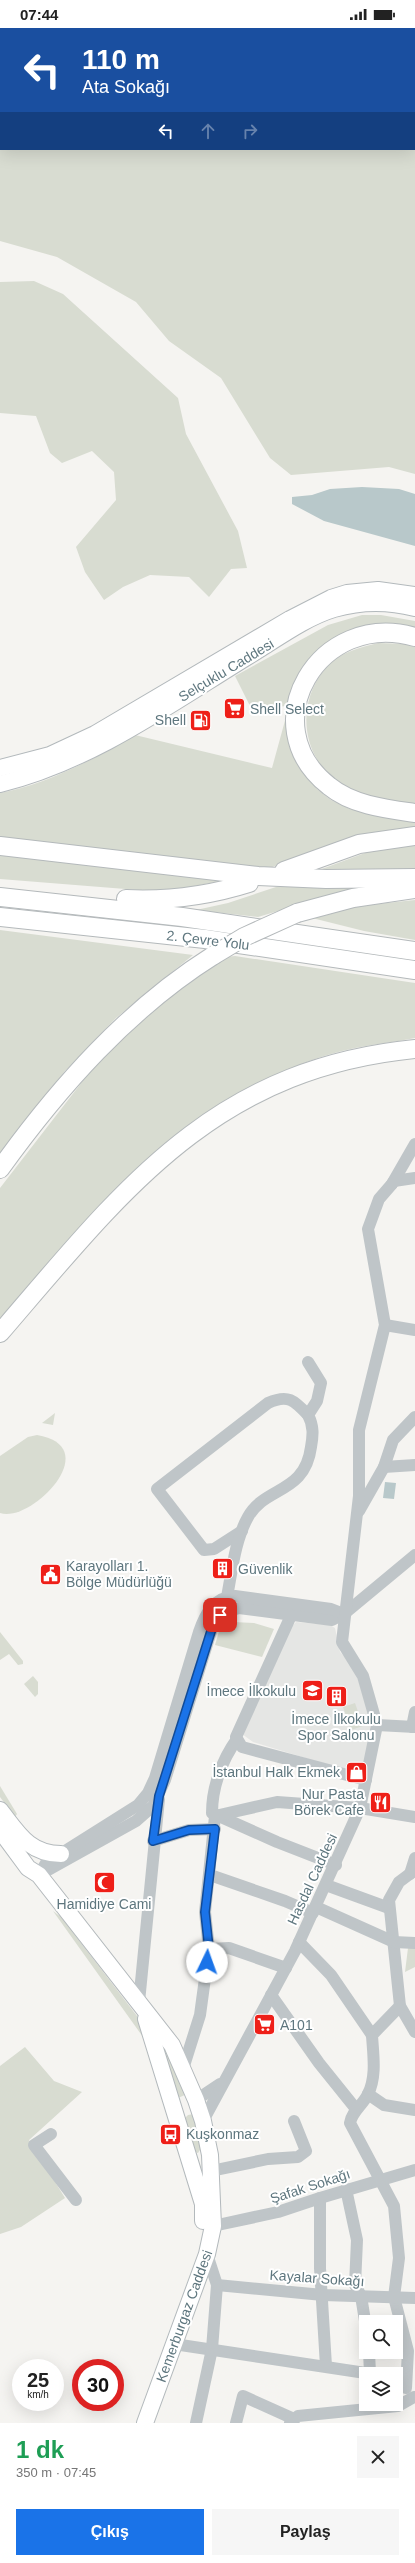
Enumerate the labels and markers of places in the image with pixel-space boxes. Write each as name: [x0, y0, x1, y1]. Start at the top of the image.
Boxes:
supermarket icon: Shell Select: [221, 696, 247, 722]
place label: Shell Select: [250, 701, 324, 717]
fuel station icon: Shell: [188, 707, 214, 733]
place label: Shell: [155, 712, 186, 728]
building icon: Güvenlik: [210, 1556, 236, 1582]
place label: Karayolları 1. Bölge Müdürlüğü: [66, 1558, 172, 1590]
public building icon: Karayolları 1. Bölge Müdürlüğü: [37, 1561, 63, 1587]
place label: Güvenlik: [238, 1561, 293, 1577]
pin: [203, 1598, 237, 1632]
school or university icon: İmece İlkokulu: [299, 1678, 325, 1704]
place label: İmece İlkokulu: [207, 1682, 296, 1699]
building icon: İmece İlkokulu Spor Salonu: [323, 1684, 349, 1710]
place label: İmece İlkokulu Spor Salonu: [291, 1710, 381, 1743]
shop icon: İstanbul Halk Ekmek: [343, 1759, 369, 1785]
place label: İstanbul Halk Ekmek: [212, 1763, 341, 1780]
place label: Nur Pasta Börek Cafe: [294, 1786, 364, 1818]
restaurant icon: Nur Pasta Börek Cafe: [367, 1789, 393, 1815]
mosque icon: Hamidiye Cami: [91, 1869, 117, 1895]
place label: Hamidiye Cami: [57, 1896, 151, 1912]
supermarket icon: A101: [251, 2012, 277, 2038]
place label: A101: [280, 2017, 313, 2033]
bus stop icon: Kuşkonmaz: [158, 2121, 184, 2147]
place label: Kuşkonmaz: [186, 2126, 259, 2142]

